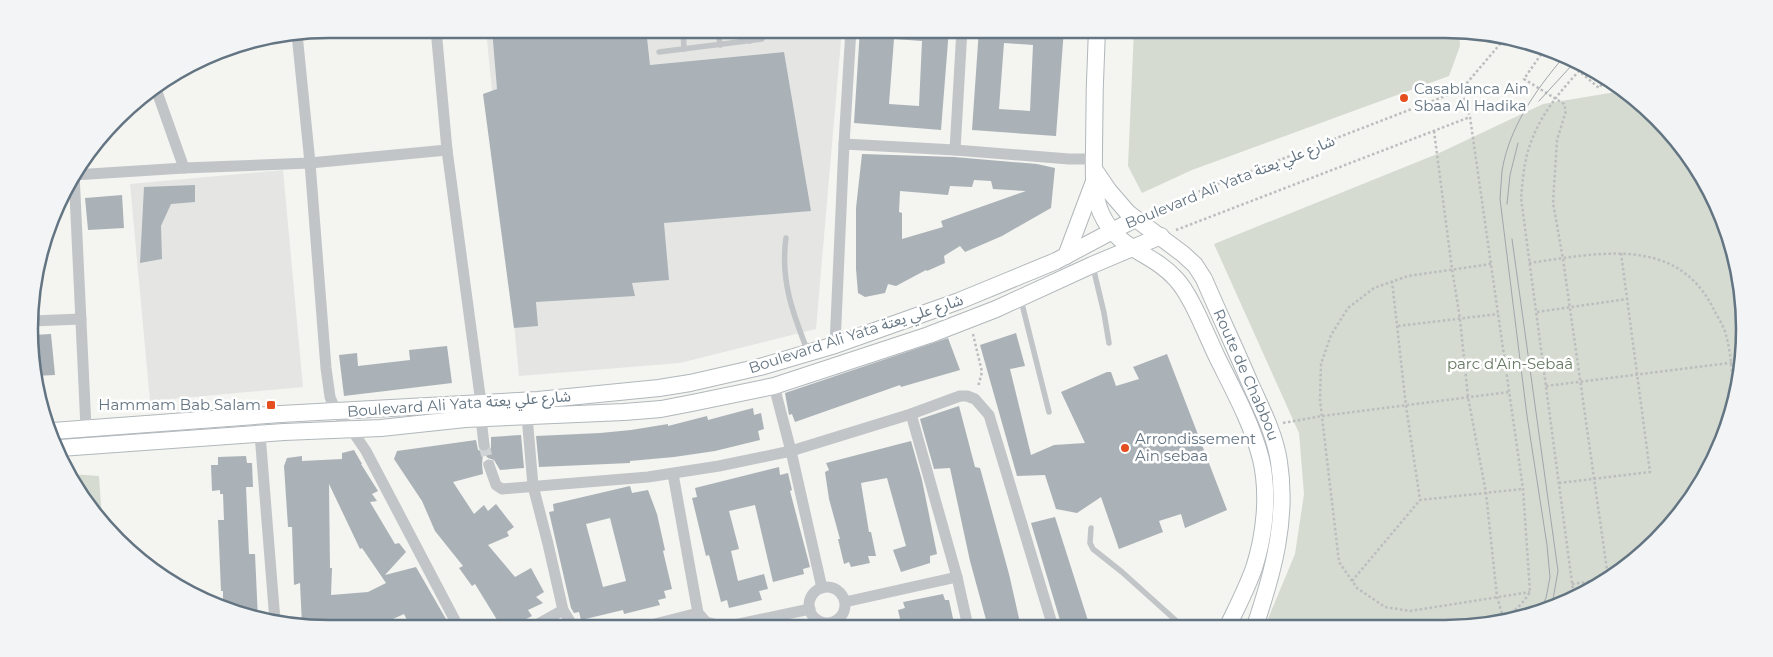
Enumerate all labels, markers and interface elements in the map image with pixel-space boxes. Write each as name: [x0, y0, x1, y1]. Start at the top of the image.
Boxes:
place label: Casablanca Ain Sbaa Al Hadika: [1414, 79, 1529, 115]
marker: Casablanca Ain Sbaa Al Hadika: [1398, 92, 1410, 104]
street label: Boulevard Ali Yata شارع علي يعتة: [1122, 131, 1339, 235]
street label: Boulevard Ali Yata شارع علي يعتة: [746, 290, 967, 380]
street label: Route de Chabbou: [1209, 306, 1283, 443]
park label: parc d'Aïn-Sebaâ: [1447, 354, 1573, 373]
street label: Boulevard Ali Yata شارع علي يعتة: [346, 386, 572, 424]
place label: Hammam Bab Salam: [98, 395, 261, 414]
marker: Hammam Bab Salam: [265, 399, 277, 411]
place label: Arrondissement Ain sebaa: [1135, 429, 1256, 465]
marker: Arrondissement Ain sebaa: [1119, 442, 1131, 454]

